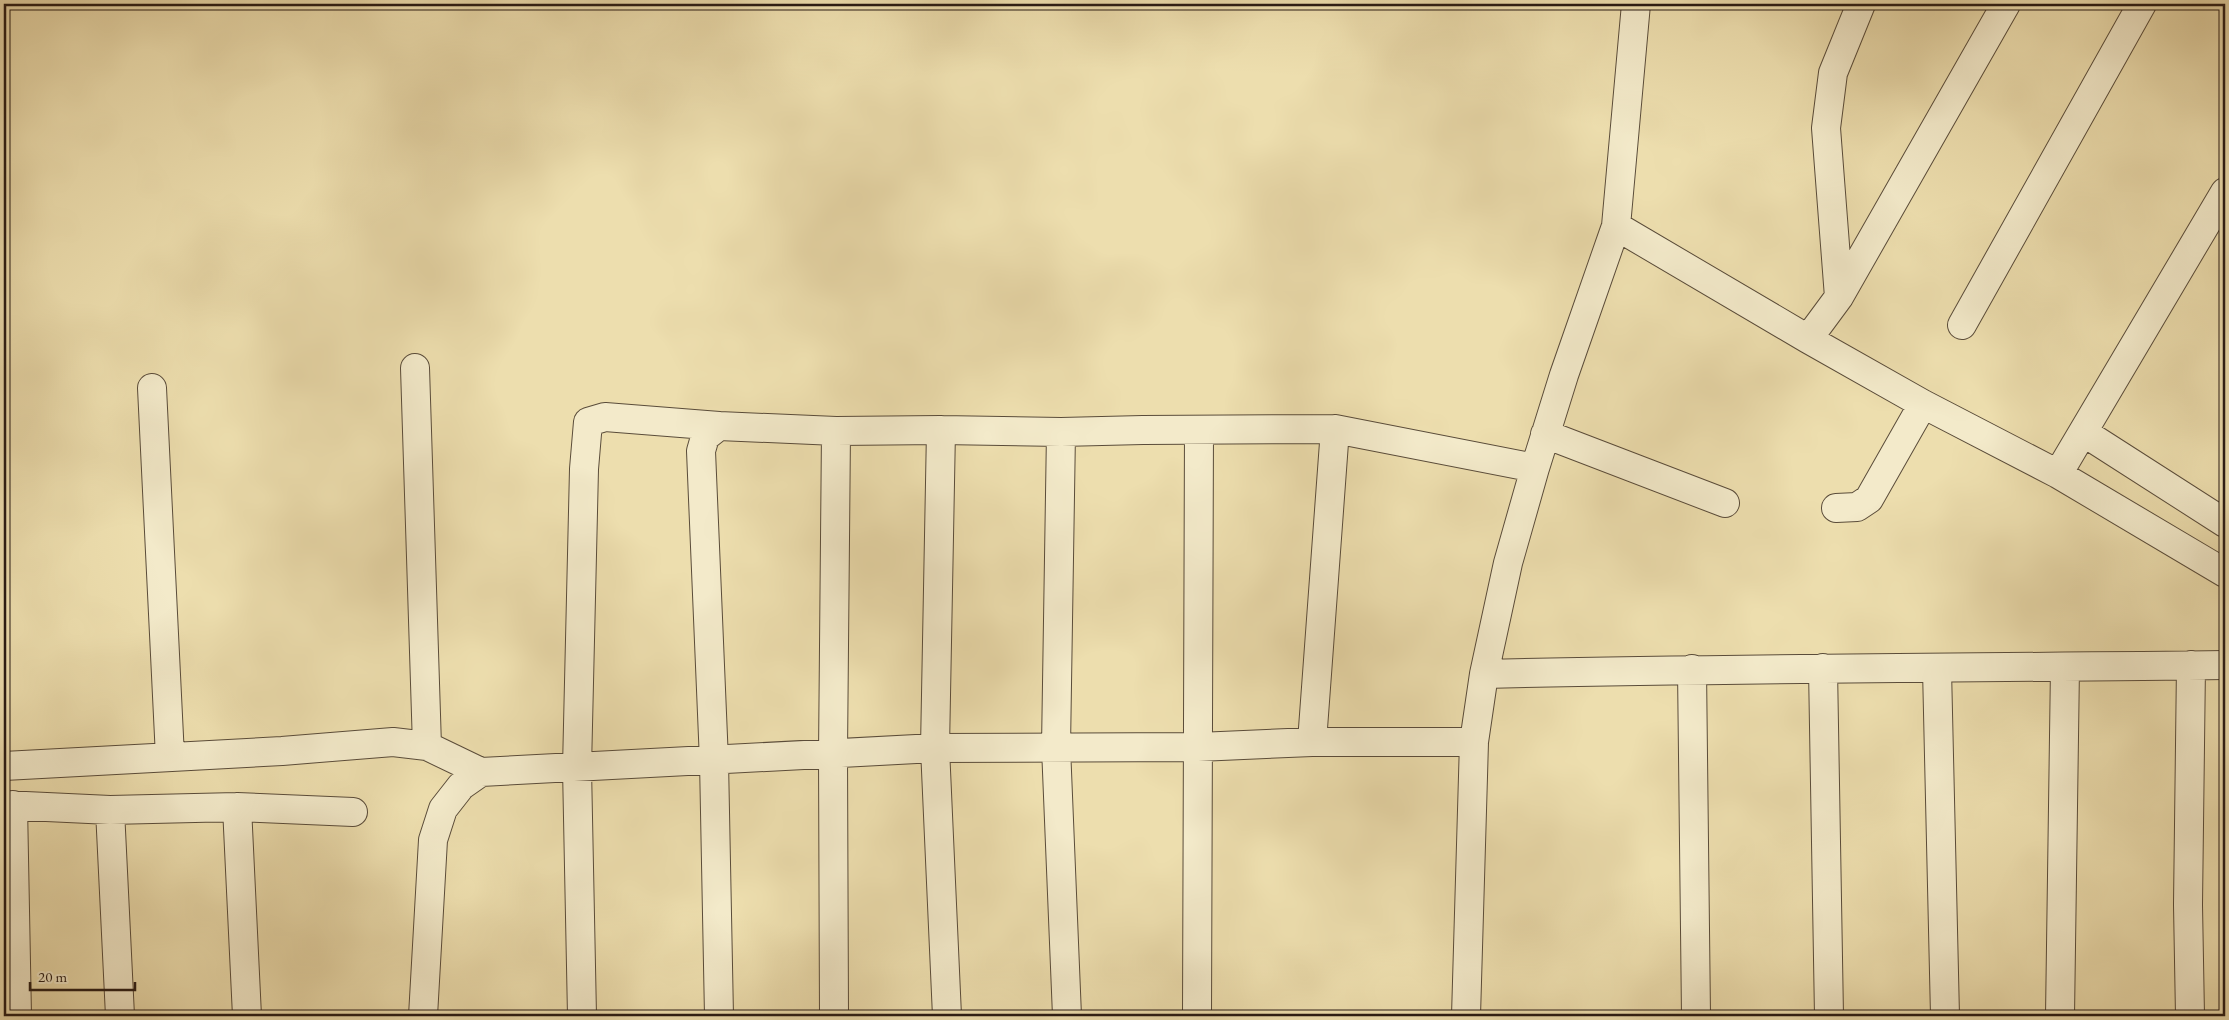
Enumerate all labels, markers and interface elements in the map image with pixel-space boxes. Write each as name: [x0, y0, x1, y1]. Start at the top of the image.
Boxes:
scale bar: [30, 960, 135, 992]
text: 20 m: [38, 967, 67, 986]

